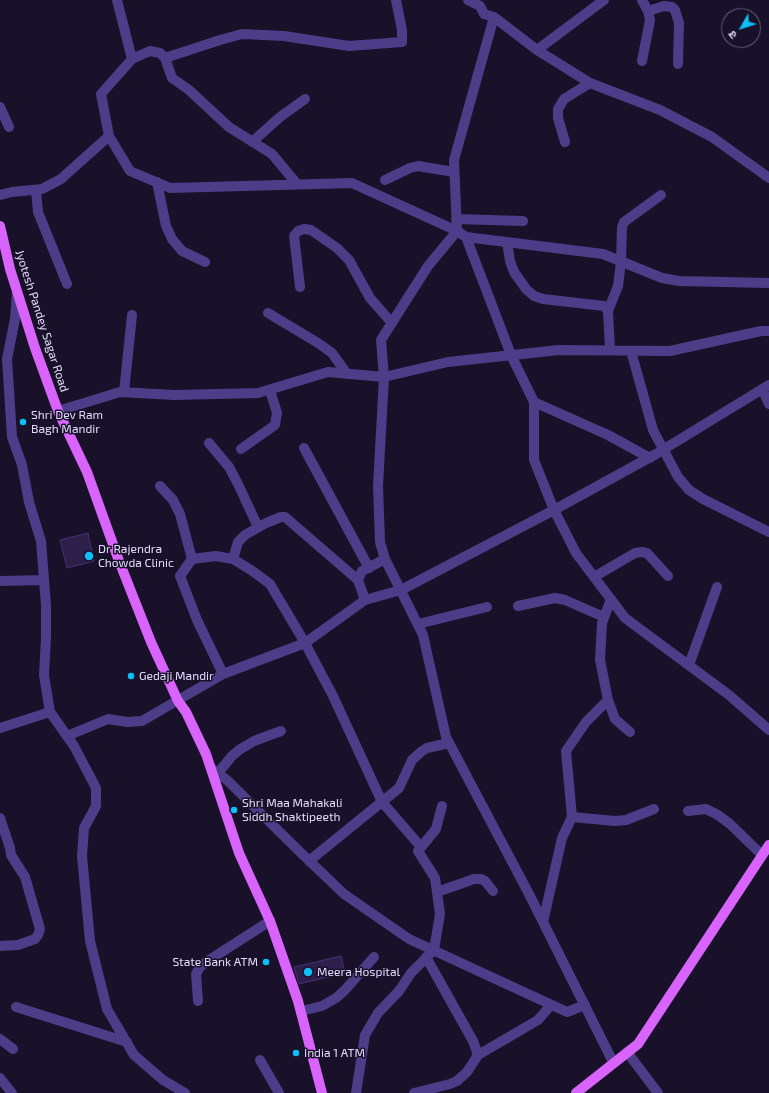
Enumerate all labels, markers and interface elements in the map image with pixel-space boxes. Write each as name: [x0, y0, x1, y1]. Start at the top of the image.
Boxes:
north arrow: [721, 8, 761, 48]
text: उ: [725, 29, 739, 42]
street label: Jyotesh Pandey Sagar Road: [12, 248, 72, 394]
place label: Shri Dev Ram Bagh Mandir: [31, 408, 103, 436]
marker: Shri Dev Ram Bagh Mandir: [18, 417, 28, 427]
place label: Dr Rajendra Chowda Clinic: [98, 542, 174, 570]
marker: Dr Rajendra Chowda Clinic: [83, 550, 95, 562]
place label: Gedaji Mandir: [139, 669, 214, 683]
marker: Gedaji Mandir: [126, 671, 136, 681]
place label: Shri Maa Mahakali Siddh Shaktipeeth: [242, 796, 342, 824]
marker: Shri Maa Mahakali Siddh Shaktipeeth: [229, 805, 239, 815]
place label: State Bank ATM: [172, 955, 258, 969]
marker: State Bank ATM: [261, 957, 271, 967]
place label: Meera Hospital: [317, 965, 400, 979]
marker: Meera Hospital: [302, 966, 314, 978]
place label: India 1 ATM: [304, 1046, 365, 1060]
marker: India 1 ATM: [291, 1048, 301, 1058]

